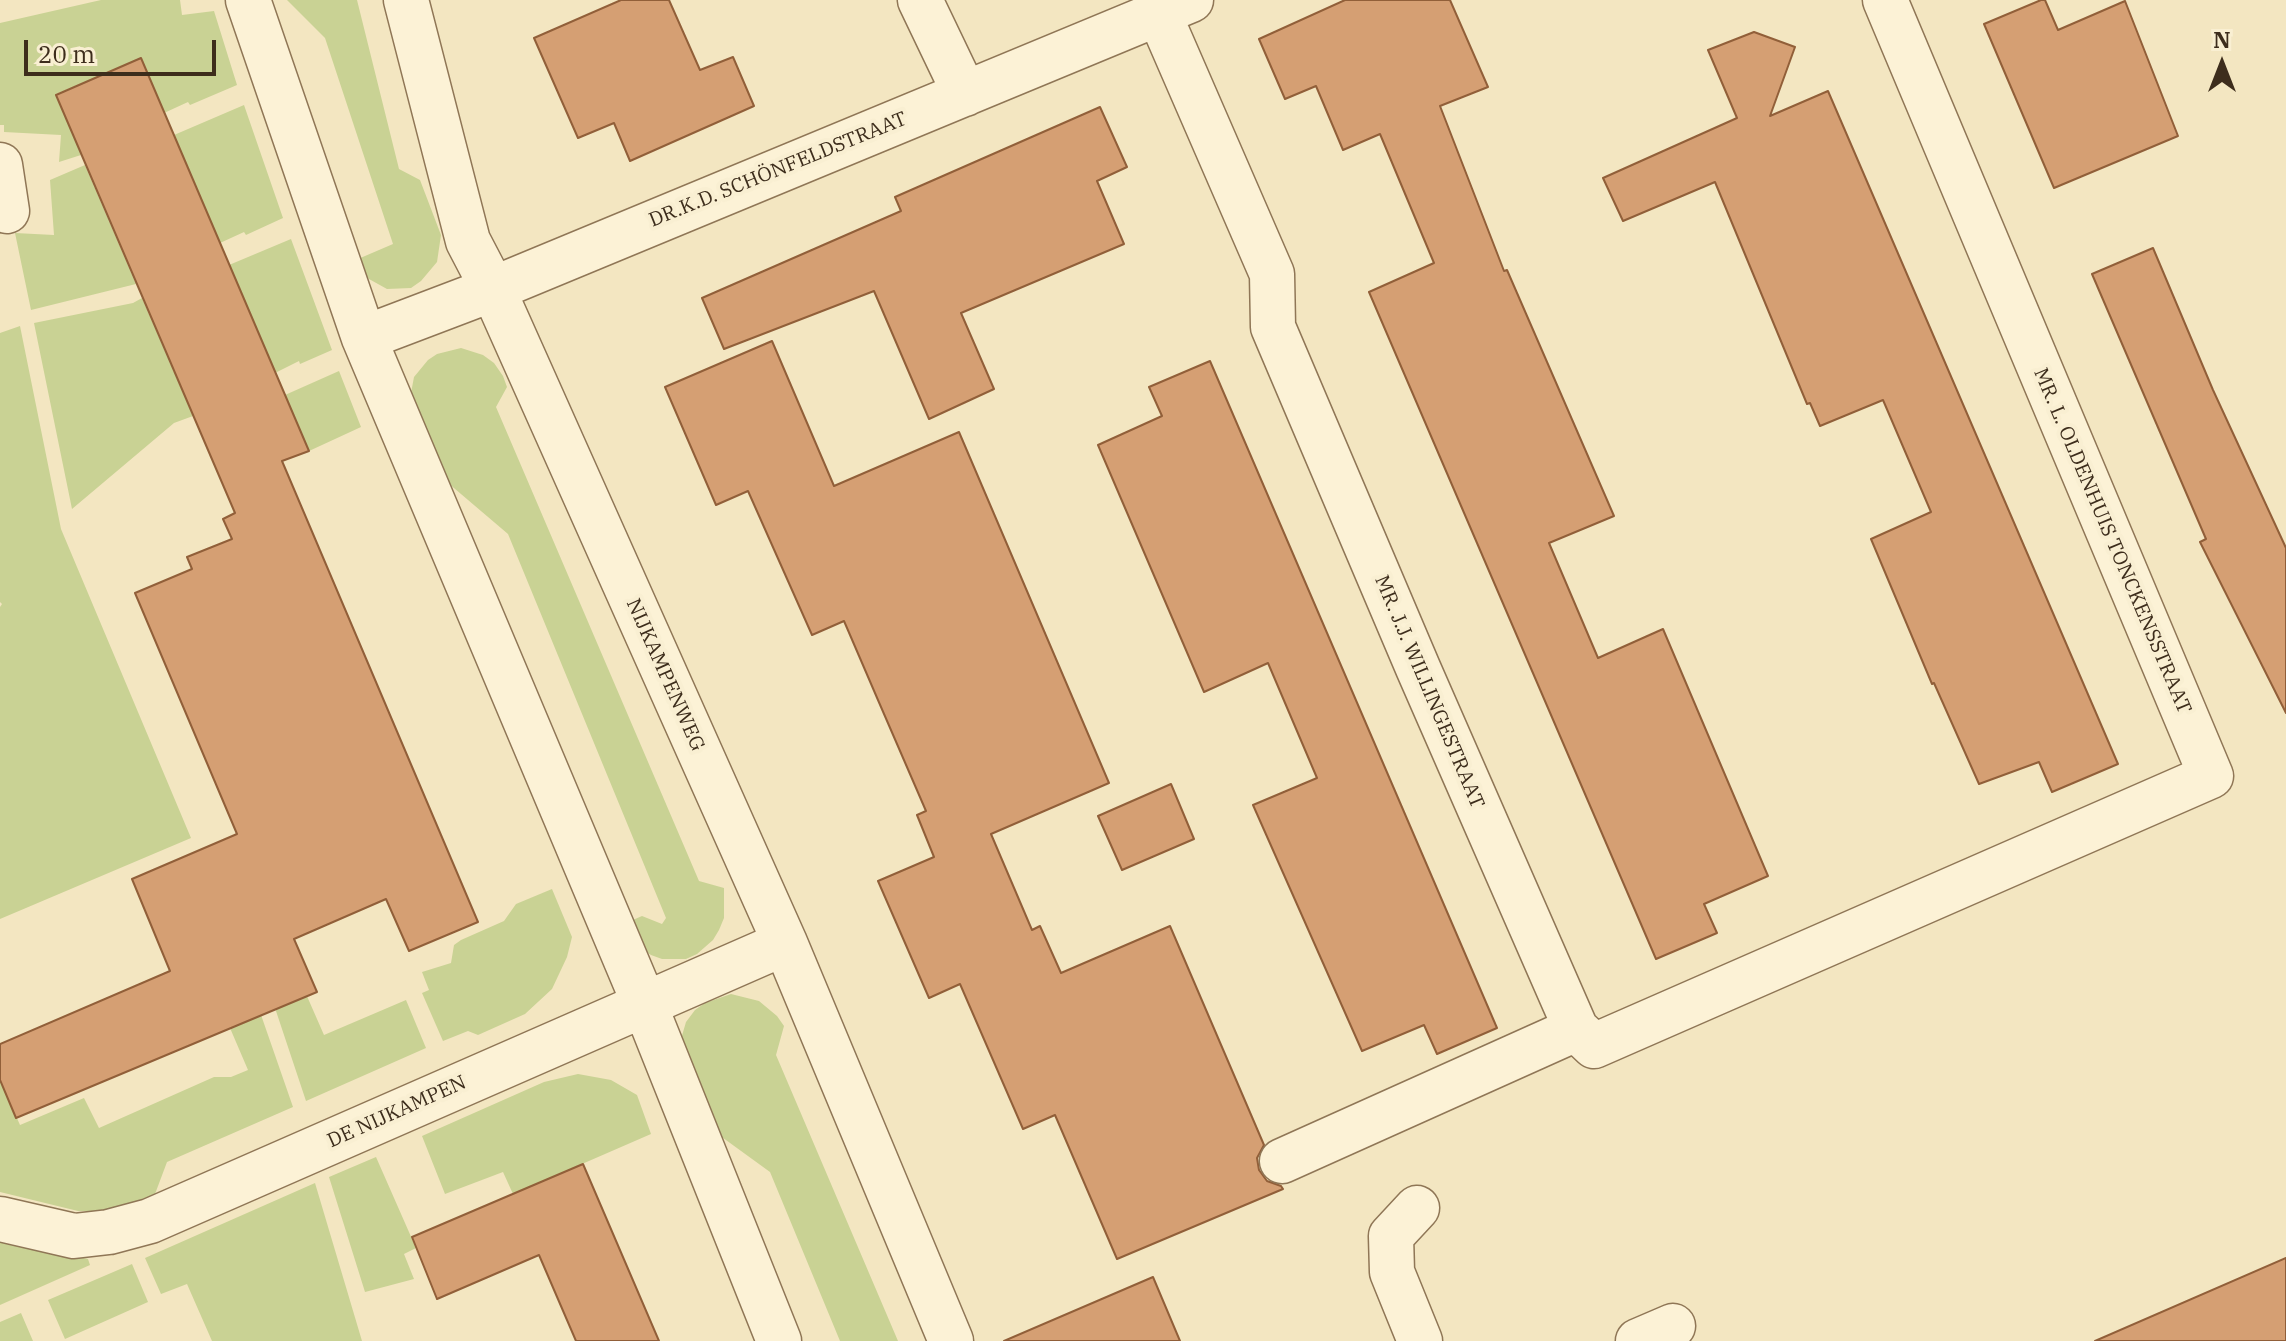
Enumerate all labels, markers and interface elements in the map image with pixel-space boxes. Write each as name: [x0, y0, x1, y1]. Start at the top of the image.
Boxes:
scale bar: [28, 24, 220, 74]
north arrow: [2182, 24, 2262, 104]
text: N: [2213, 25, 2231, 54]
text: 20 m: [38, 38, 95, 70]
street label: DR.K.D. SCHÖNFELDSTRAAT: [646, 107, 910, 233]
street label: MR. L. OLDENHUIS TONCKENSSTRAAT: [2028, 364, 2196, 718]
street label: MR. J.J. WILLINGESTRAAT: [1369, 572, 1489, 812]
street label: NIJKAMPENWEG: [621, 595, 709, 755]
street label: DE NIJKAMPEN: [324, 1071, 470, 1153]

